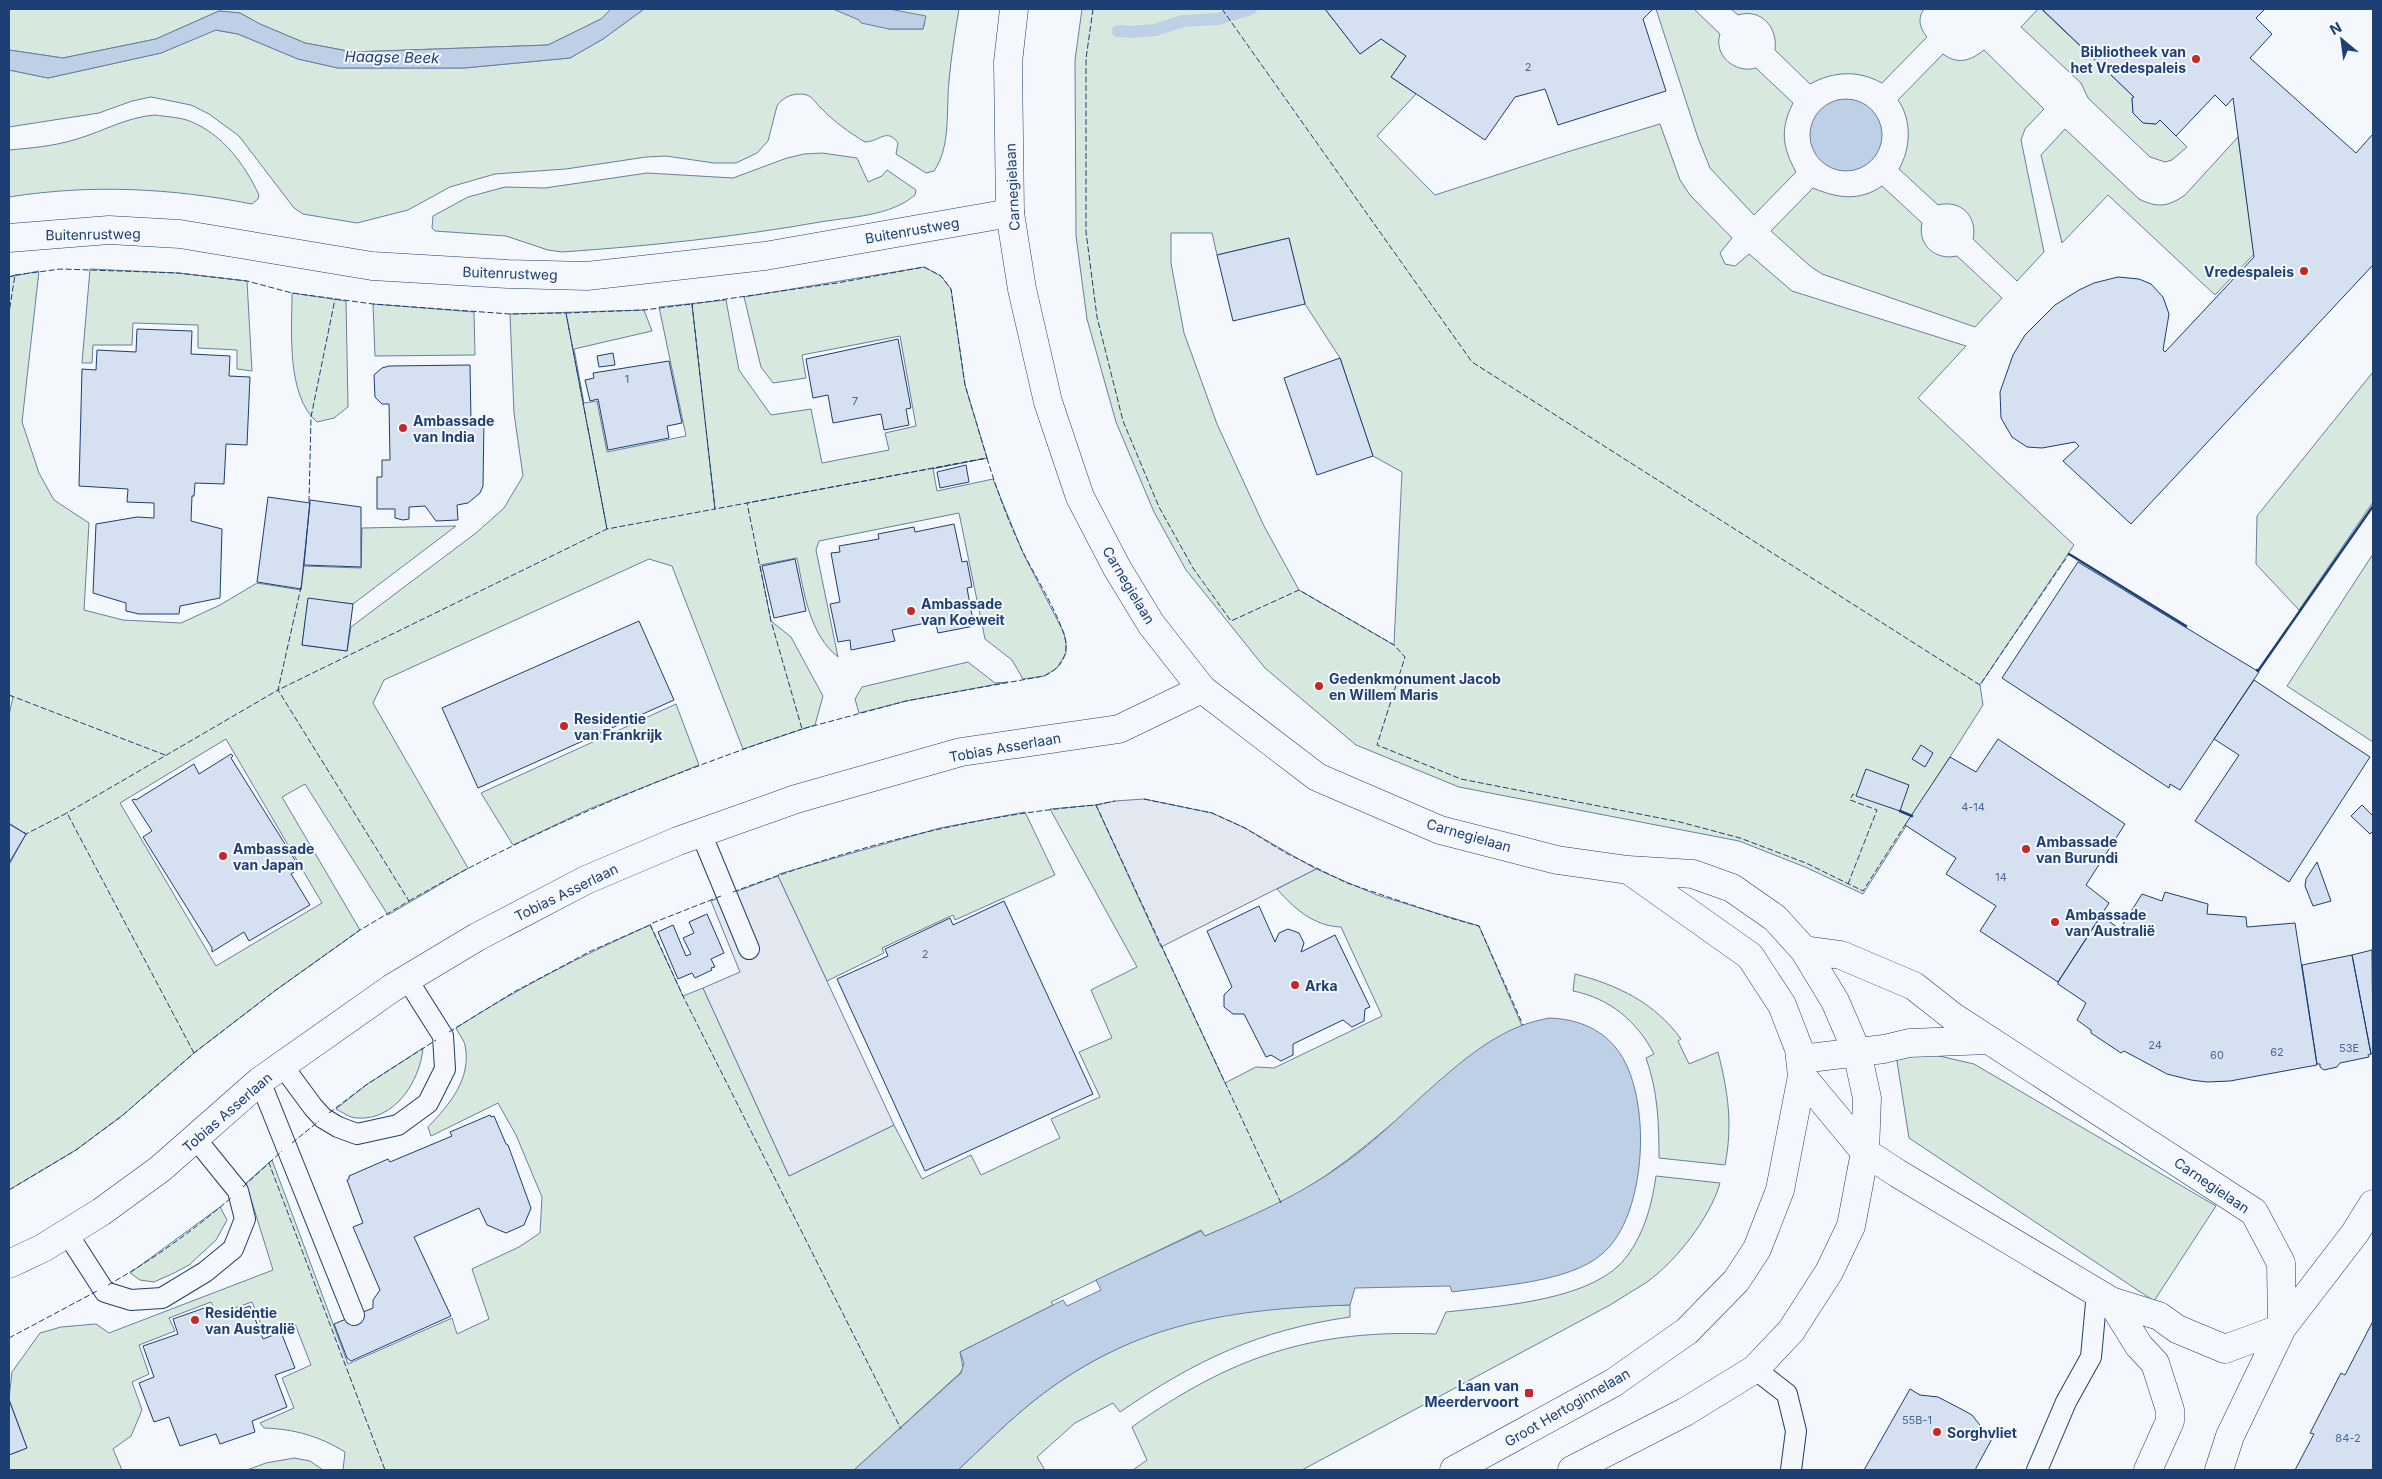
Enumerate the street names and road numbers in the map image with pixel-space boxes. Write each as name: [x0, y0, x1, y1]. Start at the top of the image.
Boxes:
street label: Carnegielaan: [1001, 143, 1023, 231]
street label: Buitenrustweg: [864, 213, 960, 247]
street label: Buitenrustweg: [45, 225, 141, 243]
street label: Buitenrustweg: [462, 263, 558, 283]
street label: Carnegielaan: [1099, 543, 1159, 627]
street label: Tobias Asserlaan: [948, 729, 1062, 765]
street label: Carnegielaan: [1425, 815, 1513, 855]
street label: Tobias Asserlaan: [512, 860, 620, 924]
street label: Tobias Asserlaan: [179, 1069, 275, 1155]
street label: Carnegielaan: [2171, 1153, 2253, 1217]
street label: Groot Hertoginnelaan: [1501, 1364, 1633, 1450]

